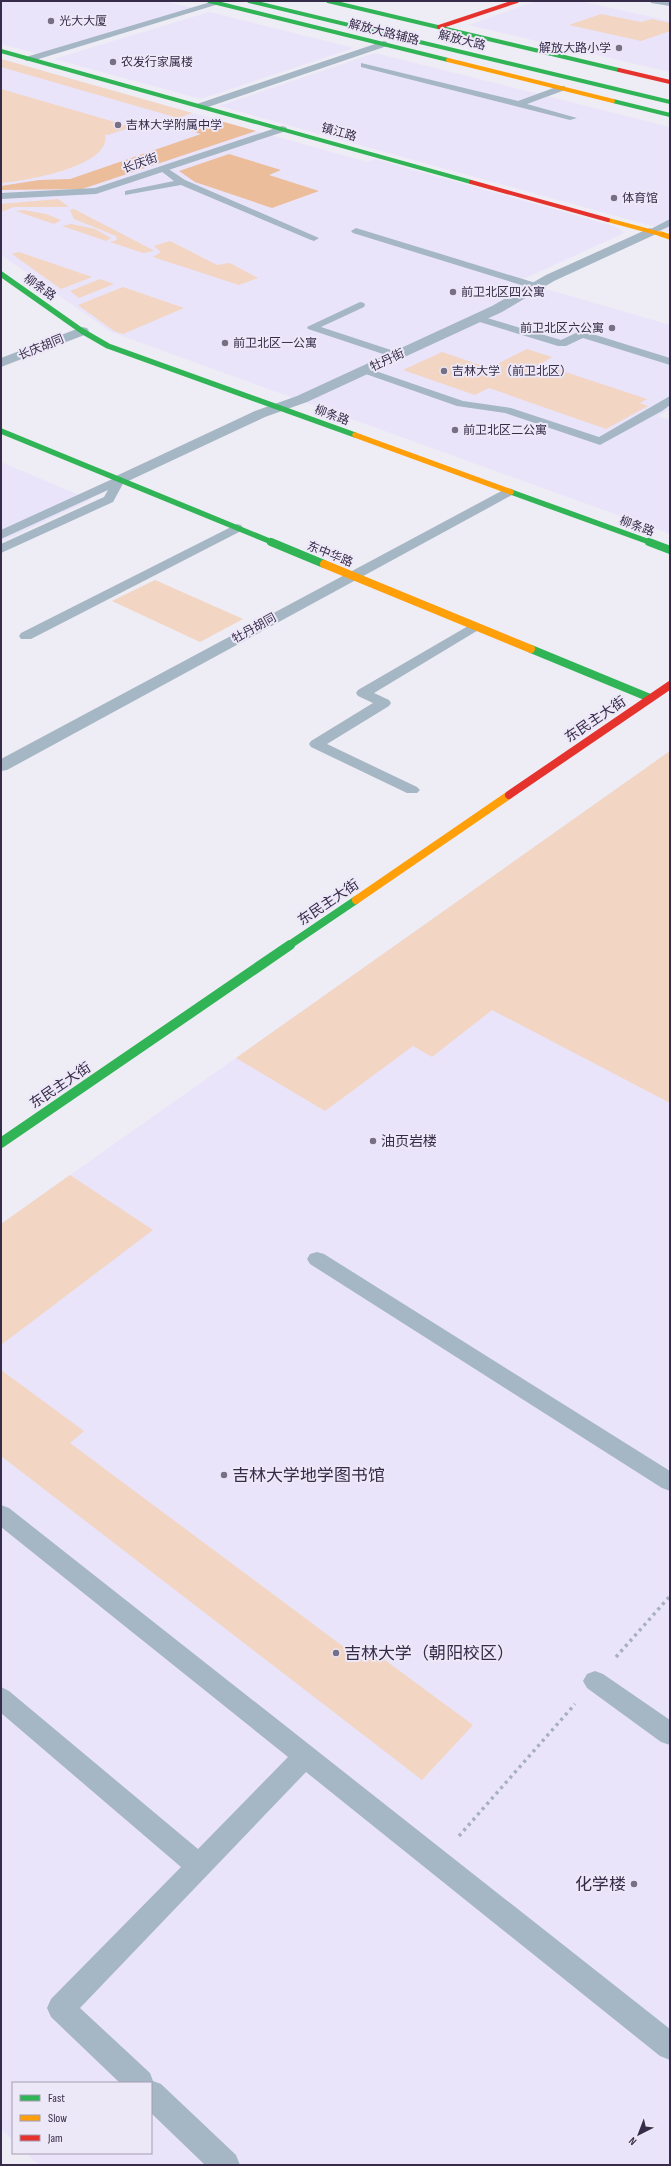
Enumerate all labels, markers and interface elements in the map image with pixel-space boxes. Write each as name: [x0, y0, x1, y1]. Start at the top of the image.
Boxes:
place label: 光大大厦: [59, 14, 107, 29]
marker: 光大大厦: [46, 16, 56, 26]
street label: 解放大路辅路: [347, 16, 421, 48]
street label: 解放大路: [437, 27, 487, 54]
place label: 解放大路小学: [539, 41, 611, 56]
marker: 解放大路小学: [614, 43, 624, 53]
place label: 农发行家属楼: [121, 55, 193, 70]
marker: 农发行家属楼: [108, 57, 118, 67]
place label: 吉林大学附属中学: [126, 118, 222, 133]
marker: 吉林大学附属中学: [113, 120, 123, 130]
street label: 镇江路: [319, 120, 358, 145]
street label: 长庆街: [121, 151, 160, 176]
place label: 体育馆: [622, 191, 658, 206]
marker: 体育馆: [609, 193, 619, 203]
street label: 柳条路: [21, 271, 59, 304]
place label: 前卫北区四公寓: [461, 285, 545, 300]
marker: 前卫北区四公寓: [448, 287, 458, 297]
place label: 前卫北区六公寓: [520, 321, 604, 336]
marker: 前卫北区六公寓: [607, 323, 617, 333]
street label: 长庆胡同: [16, 332, 66, 363]
place label: 前卫北区一公寓: [233, 336, 317, 351]
marker: 前卫北区一公寓: [220, 338, 230, 348]
street label: 牡丹街: [368, 346, 407, 375]
place label: 吉林大学（前卫北区）: [452, 364, 572, 379]
marker: 吉林大学（前卫北区）: [439, 366, 449, 376]
street label: 柳条路: [312, 402, 351, 429]
place label: 前卫北区二公寓: [463, 423, 547, 438]
marker: 前卫北区二公寓: [450, 425, 460, 435]
street label: 柳条路: [617, 513, 656, 540]
street label: 东中华路: [305, 539, 355, 570]
street label: 牡丹胡同: [230, 610, 279, 647]
street label: 东民主大街: [562, 693, 629, 746]
street label: 东民主大街: [295, 876, 362, 929]
street label: 东民主大街: [27, 1059, 94, 1112]
place label: 油页岩楼: [381, 1133, 437, 1150]
marker: 油页岩楼: [368, 1136, 378, 1146]
place label: 吉林大学地学图书馆: [232, 1466, 385, 1486]
marker: 吉林大学地学图书馆: [219, 1470, 229, 1480]
place label: 吉林大学（朝阳校区）: [344, 1644, 514, 1664]
marker: 吉林大学（朝阳校区）: [331, 1648, 341, 1658]
place label: 化学楼: [575, 1875, 626, 1895]
marker: 化学楼: [629, 1879, 639, 1889]
legend: [12, 2082, 152, 2154]
text: Fast: [48, 2091, 65, 2106]
text: Slow: [48, 2111, 67, 2126]
north arrow: [619, 2114, 659, 2154]
text: Jam: [47, 2131, 63, 2146]
text: N: [626, 2134, 639, 2148]

